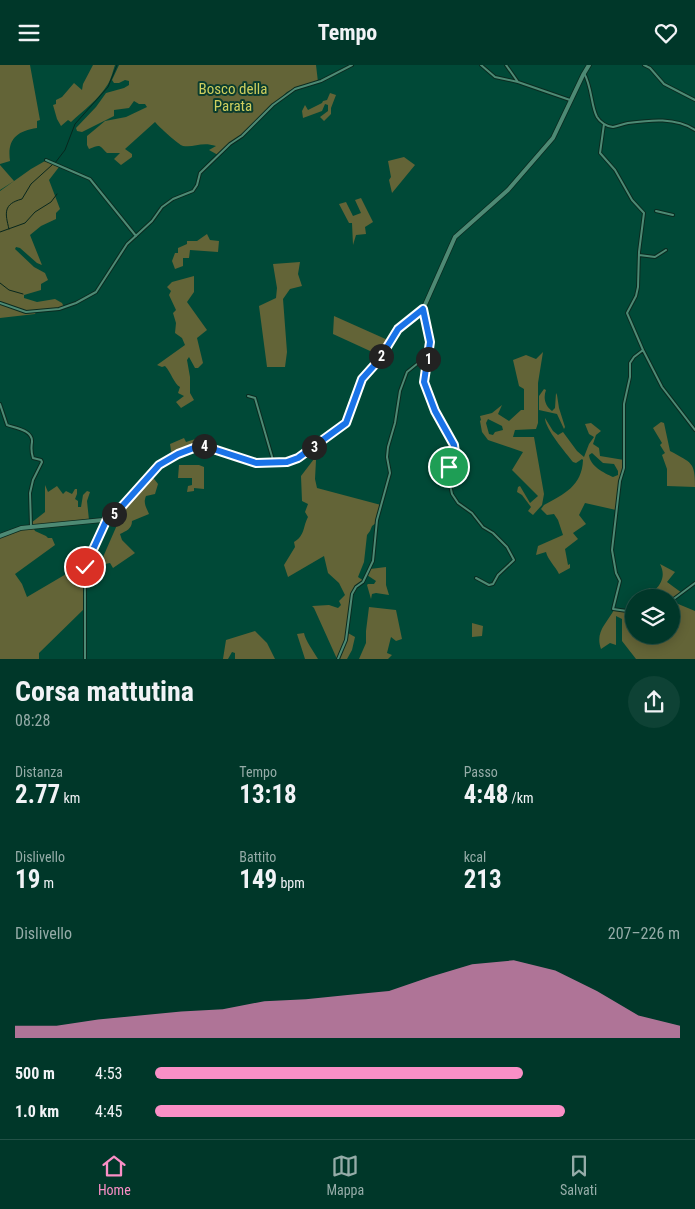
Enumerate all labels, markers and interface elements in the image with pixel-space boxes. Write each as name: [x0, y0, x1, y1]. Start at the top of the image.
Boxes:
icon: menu: [15, 19, 43, 47]
icon: heart: [652, 19, 680, 47]
text: Tempo: [318, 20, 377, 45]
park label: Bosco della Parata: [198, 80, 268, 115]
pin: 2: [368, 343, 394, 369]
pin: 1: [416, 347, 440, 371]
text: 2: [378, 348, 385, 364]
text: 1: [425, 351, 432, 367]
pin: 4: [192, 433, 216, 459]
pin: 3: [302, 435, 326, 459]
text: 4: [201, 438, 208, 454]
text: 3: [311, 439, 318, 455]
pin: [428, 446, 470, 488]
icon: arrive: [435, 453, 463, 481]
pin: 5: [102, 501, 126, 527]
text: 5: [111, 506, 118, 522]
pin: [64, 546, 106, 588]
icon: check: [71, 553, 99, 581]
map controls: [625, 589, 680, 644]
button: layers: [625, 589, 680, 644]
text: Corsa mattutina: [15, 675, 194, 708]
button: share: [628, 676, 680, 728]
text: 08:28: [15, 711, 50, 730]
text: Distanza: [15, 764, 63, 780]
text: Tempo: [239, 764, 277, 780]
text: Passo: [464, 764, 498, 780]
text: 2.77: [15, 780, 60, 809]
text: 13:18: [239, 780, 297, 809]
text: 4:48: [464, 780, 508, 809]
text: km: [60, 790, 80, 806]
text: /km: [508, 790, 534, 806]
text: Dislivello: [15, 849, 65, 865]
text: Battito: [239, 849, 276, 865]
text: kcal: [464, 849, 486, 865]
text: 19: [15, 865, 40, 894]
text: 149: [239, 865, 277, 894]
text: 213: [464, 865, 502, 894]
text: m: [40, 875, 54, 891]
text: bpm: [277, 875, 305, 891]
text: Dislivello: [15, 924, 72, 943]
text: 207–226 m: [608, 924, 680, 943]
text: 500 m: [15, 1064, 55, 1083]
text: 4:53: [95, 1064, 122, 1083]
text: 1.0 km: [15, 1102, 59, 1121]
text: 4:45: [95, 1102, 122, 1121]
tab: Home: [98, 1152, 131, 1198]
tab: Mappa: [326, 1152, 364, 1198]
tab: Salvati: [560, 1152, 597, 1198]

